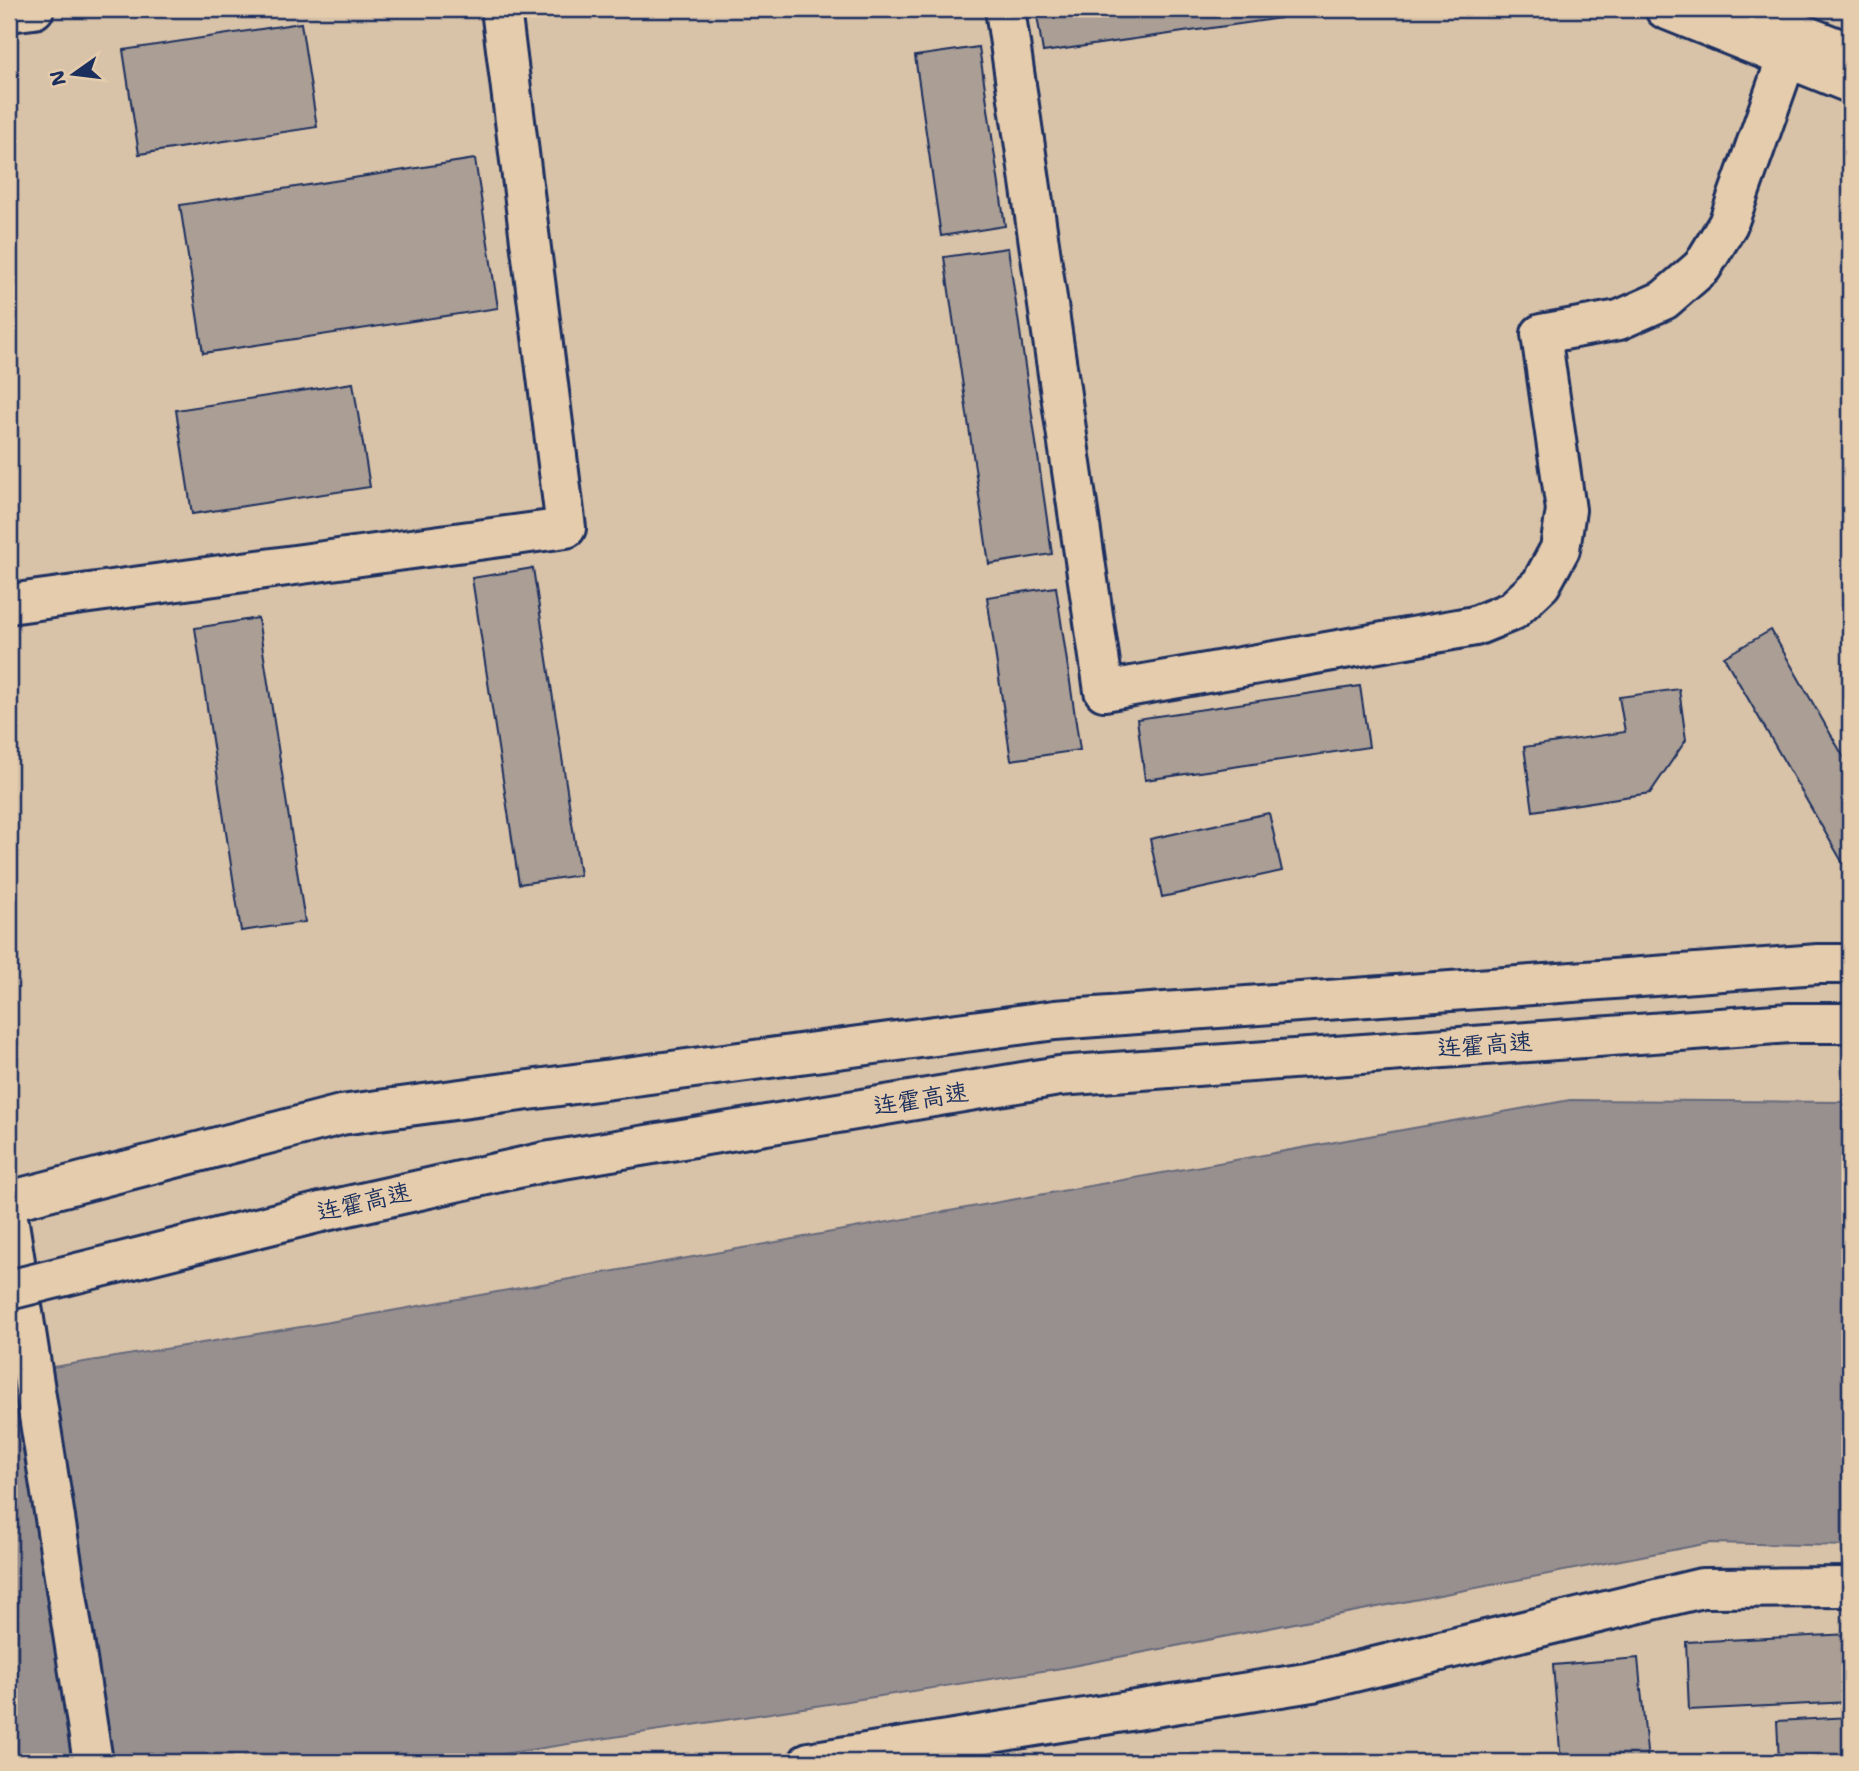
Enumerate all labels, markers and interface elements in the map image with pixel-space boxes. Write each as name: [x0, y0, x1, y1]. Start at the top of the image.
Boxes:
north arrow: [38, 38, 108, 108]
text: N: [44, 68, 72, 88]
street label: 连霍高速: [1436, 1026, 1534, 1064]
street label: 连霍高速: [871, 1076, 971, 1122]
street label: 连霍高速: [314, 1176, 414, 1228]

